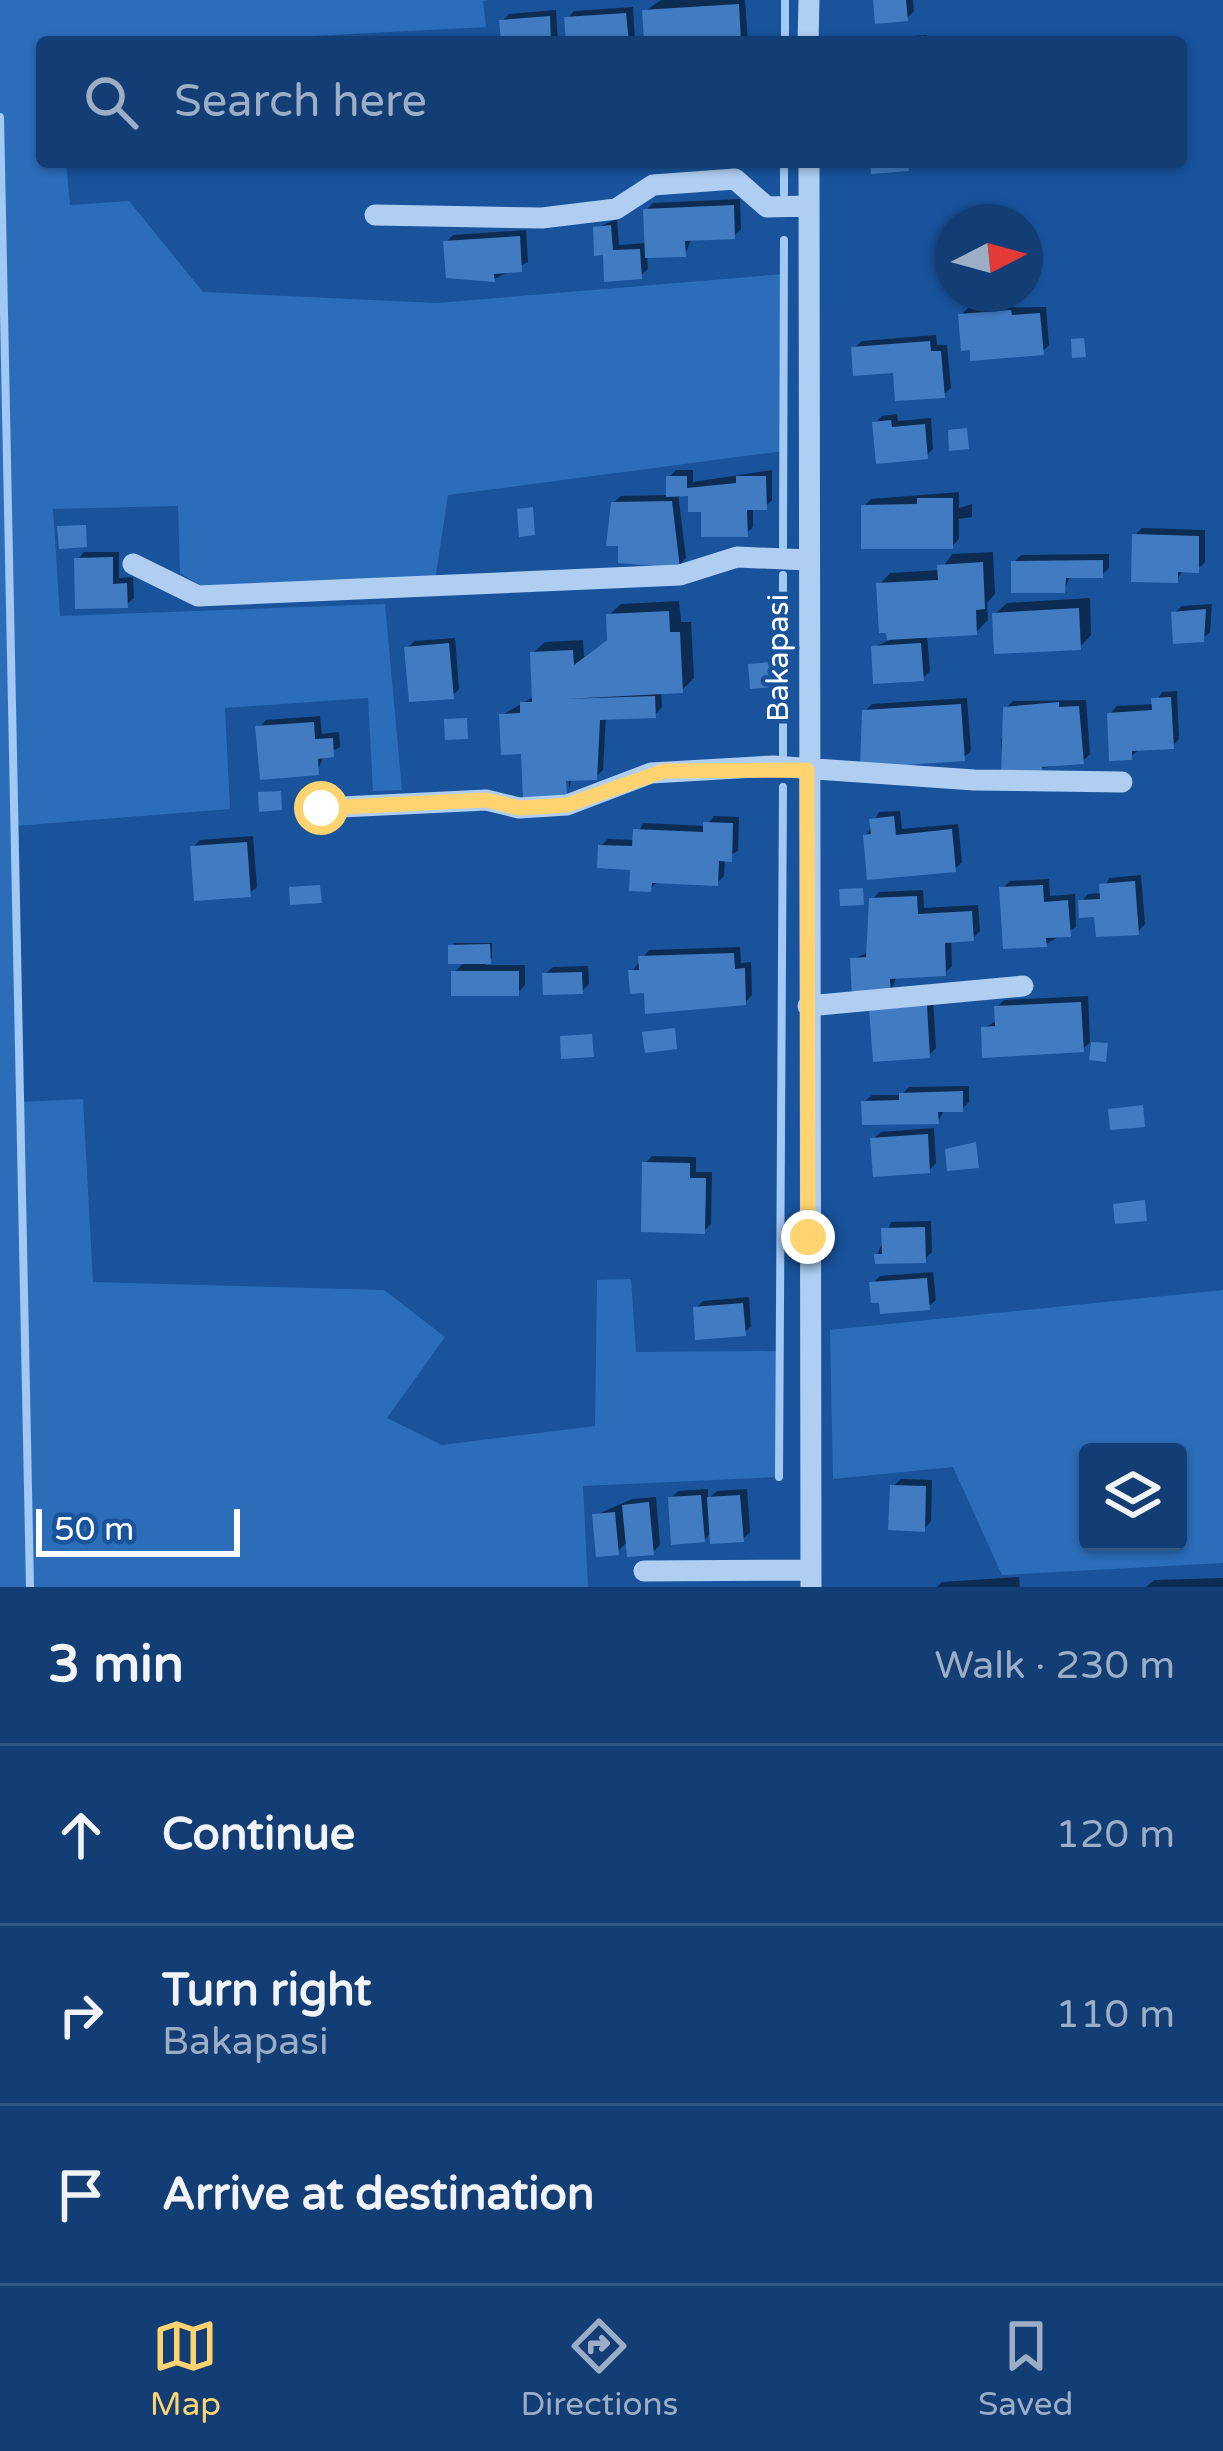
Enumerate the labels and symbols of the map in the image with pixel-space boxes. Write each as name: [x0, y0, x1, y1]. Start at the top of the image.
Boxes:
north arrow: [935, 204, 1043, 312]
street label: Bakapasi: [760, 594, 797, 722]
route start: [294, 781, 348, 835]
route end: [781, 1210, 835, 1264]
scale bar: [36, 1503, 240, 1556]

